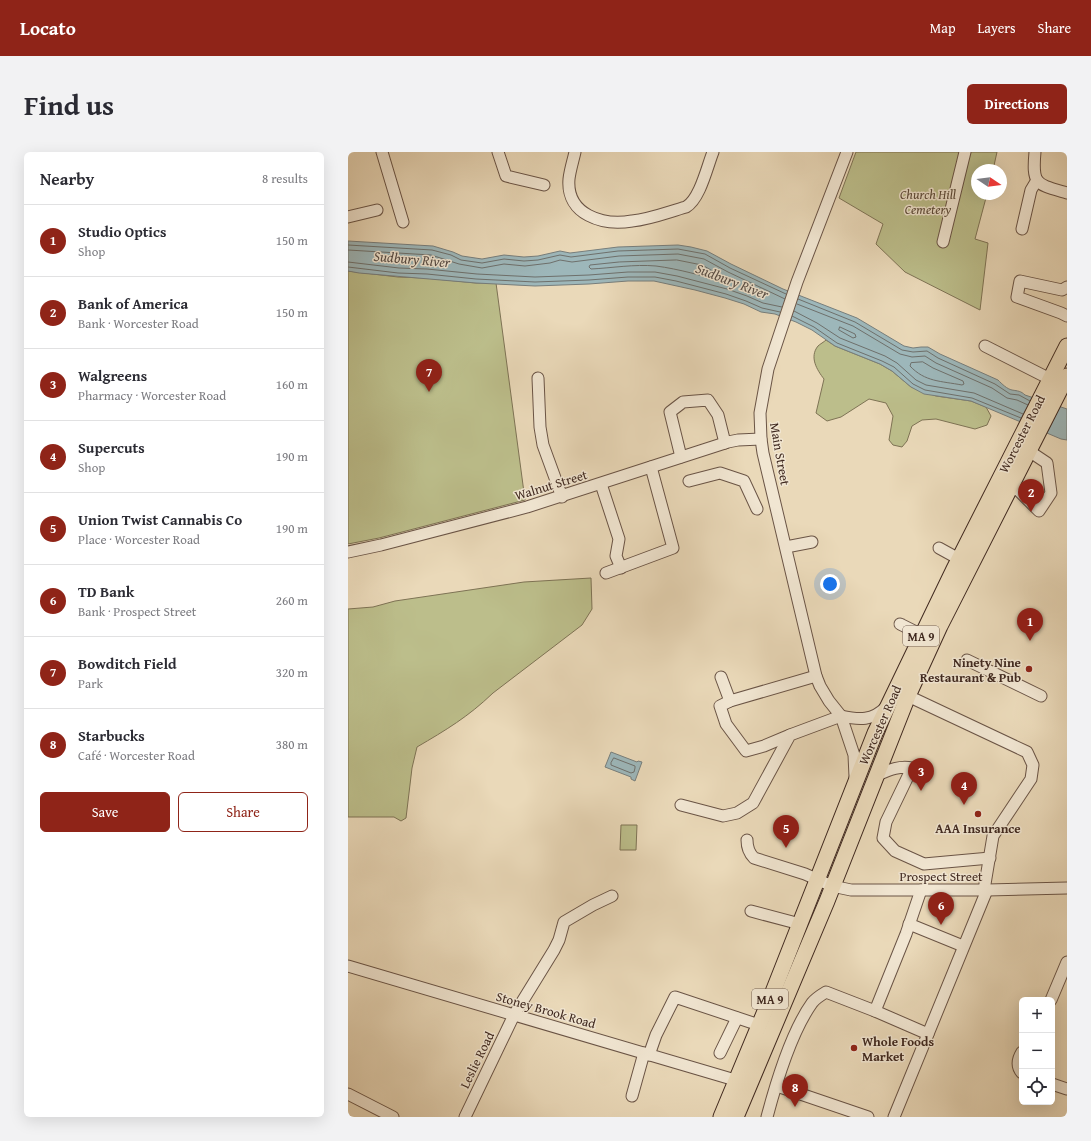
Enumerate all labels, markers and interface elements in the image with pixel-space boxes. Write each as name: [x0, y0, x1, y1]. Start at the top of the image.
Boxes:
text: Locato: [20, 14, 76, 42]
text: Map: [930, 18, 956, 38]
text: Layers: [978, 18, 1016, 38]
text: Share: [1038, 18, 1071, 38]
text: Find us: [24, 84, 114, 125]
button: Directions: [967, 84, 1067, 124]
north arrow: [971, 164, 1007, 200]
text: Nearby: [40, 166, 94, 191]
text: 8 results: [262, 169, 308, 188]
park label: Church Hill Cemetery: [900, 185, 956, 219]
text: Studio Optics: [78, 221, 166, 242]
text: 1: [50, 231, 56, 250]
text: 150 m: [276, 231, 308, 250]
text: Shop: [78, 242, 105, 261]
water label: Sudbury River: [373, 246, 452, 272]
water label: Sudbury River: [693, 258, 772, 304]
text: Bank of America: [78, 293, 188, 314]
text: 2: [50, 303, 56, 322]
text: 150 m: [276, 303, 308, 322]
text: Bank · Worcester Road: [78, 314, 199, 333]
pin: 7: [416, 359, 442, 392]
text: Walgreens: [78, 365, 147, 386]
text: 3: [50, 375, 56, 394]
text: 160 m: [276, 375, 308, 394]
text: Pharmacy · Worcester Road: [78, 386, 226, 405]
street label: Worcester Road: [994, 392, 1050, 476]
street label: Main Street: [765, 421, 795, 487]
text: Supercuts: [78, 437, 145, 458]
text: 4: [50, 447, 56, 466]
text: 190 m: [276, 447, 308, 466]
text: Shop: [78, 458, 105, 477]
street label: Walnut Street: [512, 465, 590, 505]
pin: 2: [1018, 479, 1044, 512]
text: Union Twist Cannabis Co: [78, 509, 242, 530]
text: 5: [50, 519, 56, 538]
text: 190 m: [276, 519, 308, 538]
text: Place · Worcester Road: [78, 530, 200, 549]
your location: [820, 574, 840, 594]
text: TD Bank: [78, 581, 134, 602]
text: 6: [50, 591, 56, 610]
text: 260 m: [276, 591, 308, 610]
text: Bank · Prospect Street: [78, 602, 196, 621]
pin: 1: [1017, 608, 1043, 641]
road number: MA 9: [903, 626, 939, 646]
text: Bowditch Field: [78, 653, 177, 674]
place label: Ninety Nine Restaurant & Pub: [920, 653, 1021, 687]
text: 7: [50, 663, 56, 682]
text: 320 m: [276, 663, 308, 682]
marker: Ninety Nine Restaurant & Pub: [1024, 664, 1034, 674]
text: Park: [78, 674, 103, 693]
street label: Worcester Road: [854, 682, 906, 768]
text: Starbucks: [78, 725, 145, 746]
text: 8: [50, 735, 56, 754]
text: 380 m: [276, 735, 308, 754]
text: Café · Worcester Road: [78, 746, 195, 765]
pin: 3: [908, 758, 934, 791]
pin: 4: [951, 772, 977, 805]
button: Save: [40, 792, 170, 832]
button: Share: [178, 792, 308, 832]
marker: AAA Insurance: [973, 809, 983, 819]
pin: 5: [773, 815, 799, 848]
place label: AAA Insurance: [935, 819, 1021, 838]
street label: Prospect Street: [899, 867, 983, 886]
pin: 6: [928, 892, 954, 925]
street label: Stoney Brook Road: [494, 987, 598, 1033]
road number: MA 9: [752, 989, 788, 1009]
map controls: [1019, 997, 1055, 1105]
button: +: [1019, 997, 1055, 1033]
street label: Leslie Road: [455, 1028, 499, 1092]
place label: Whole Foods Market: [862, 1032, 934, 1066]
button: −: [1019, 1033, 1055, 1069]
marker: Whole Foods Market: [849, 1043, 859, 1053]
button: locate: [1019, 1069, 1055, 1105]
pin: 8: [782, 1074, 808, 1107]

